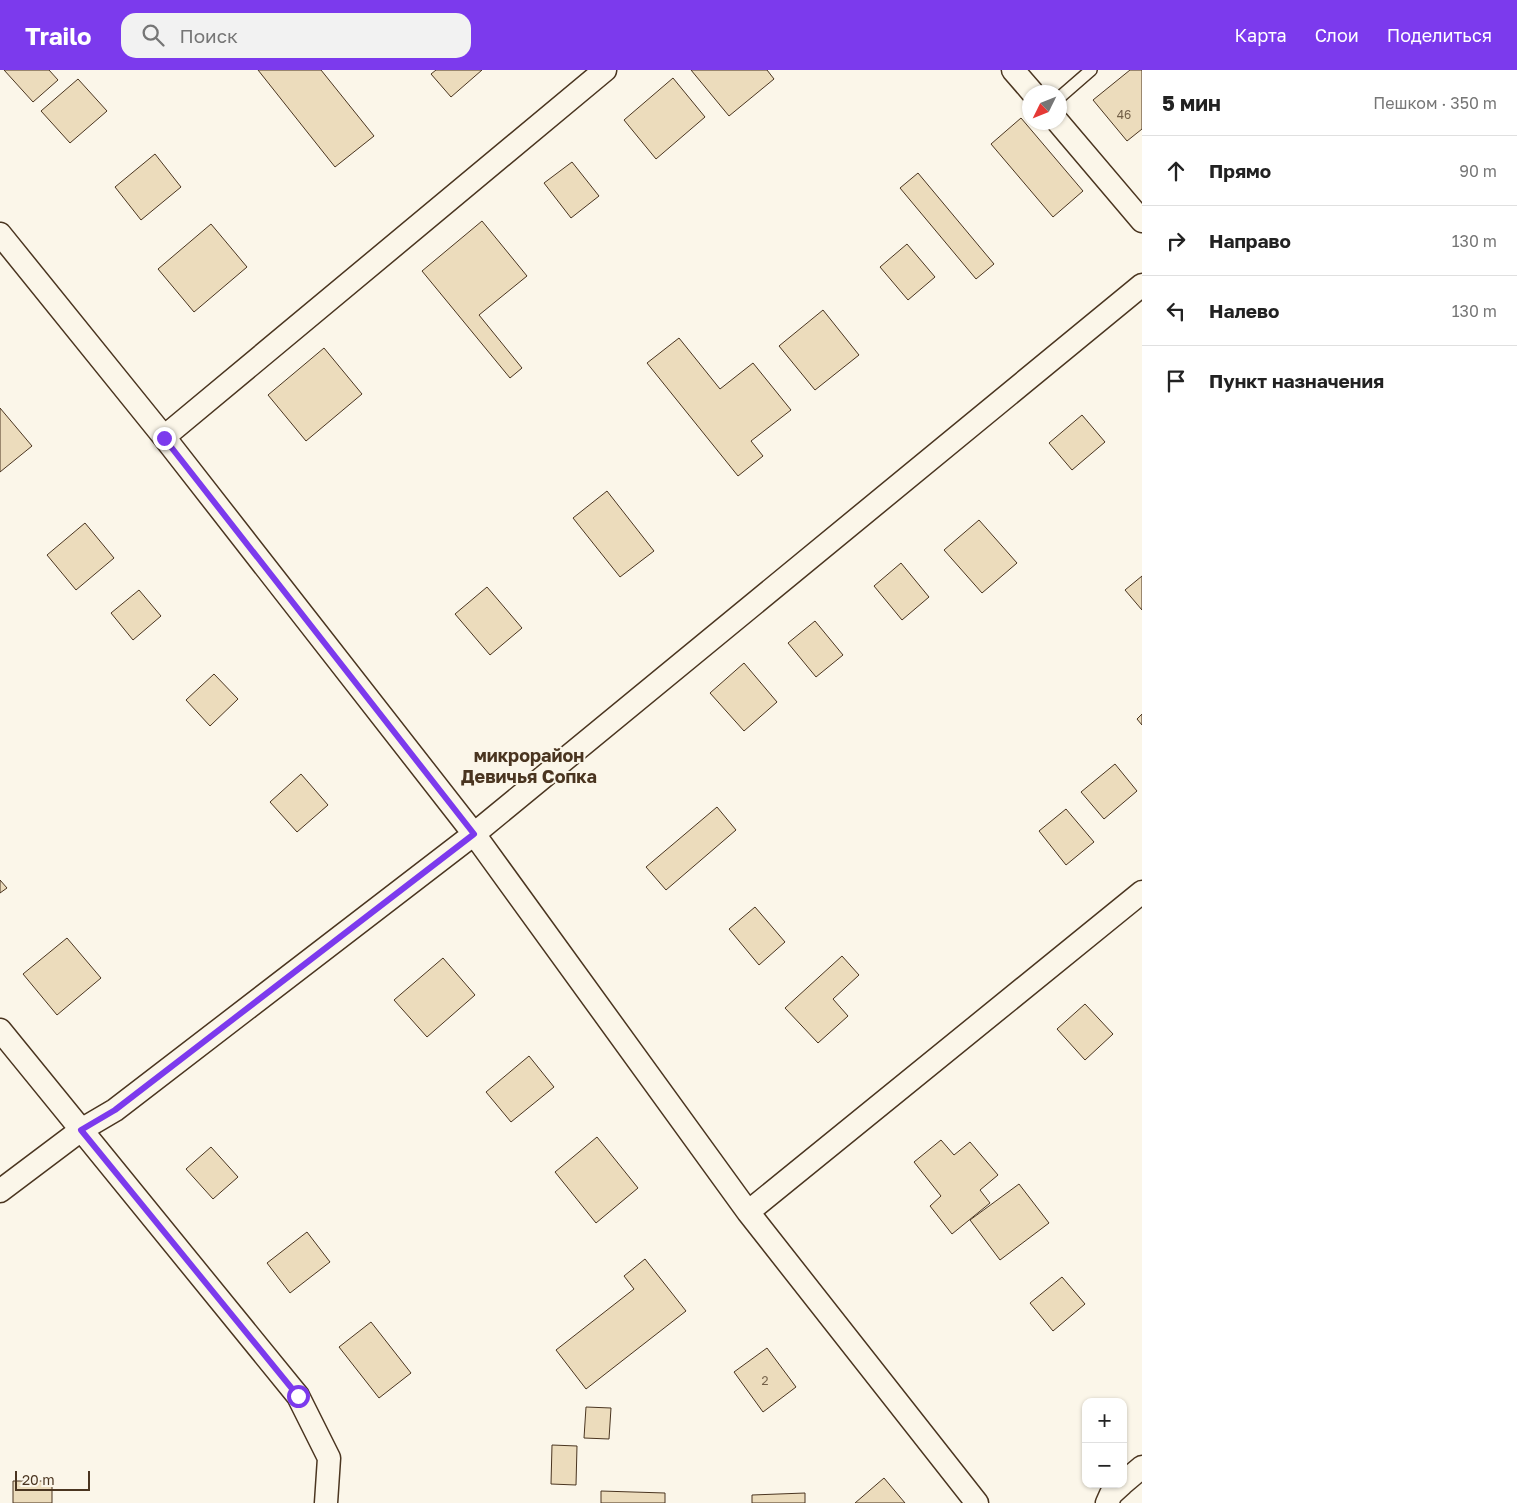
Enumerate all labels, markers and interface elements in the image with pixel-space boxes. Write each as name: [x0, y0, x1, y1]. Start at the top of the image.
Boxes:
search box: [121, 13, 471, 58]
text: Trailo: [25, 21, 91, 50]
icon: search: [139, 21, 167, 49]
text: Поиск: [179, 24, 238, 47]
text: Карта: [1235, 24, 1287, 46]
text: Слои: [1315, 24, 1359, 46]
text: Поделиться: [1387, 24, 1492, 46]
north arrow: [1022, 85, 1067, 130]
text: 5 мин: [1162, 90, 1221, 116]
text: Пешком · 350 m: [1373, 93, 1497, 113]
house number: 46: [1117, 107, 1131, 122]
icon: ahead: [1162, 157, 1190, 185]
text: Прямо: [1209, 159, 1271, 182]
text: 90 m: [1459, 161, 1497, 181]
icon: right: [1162, 227, 1190, 255]
text: Направо: [1209, 229, 1291, 252]
text: 130 m: [1452, 231, 1497, 251]
icon: left: [1162, 297, 1190, 325]
text: Налево: [1209, 299, 1279, 322]
text: 130 m: [1452, 301, 1497, 321]
icon: arrive: [1162, 367, 1190, 395]
text: Пункт назначения: [1209, 369, 1384, 392]
route end: [153, 427, 176, 450]
district label: микрорайон Девичья Сопка: [461, 744, 597, 787]
house number: 2: [762, 1373, 769, 1388]
route start: [287, 1385, 310, 1408]
map controls: [1082, 1398, 1127, 1488]
button: +: [1082, 1398, 1127, 1443]
button: −: [1082, 1443, 1127, 1488]
scale bar: [15, 1468, 90, 1491]
text: 20 m: [22, 1471, 55, 1488]

